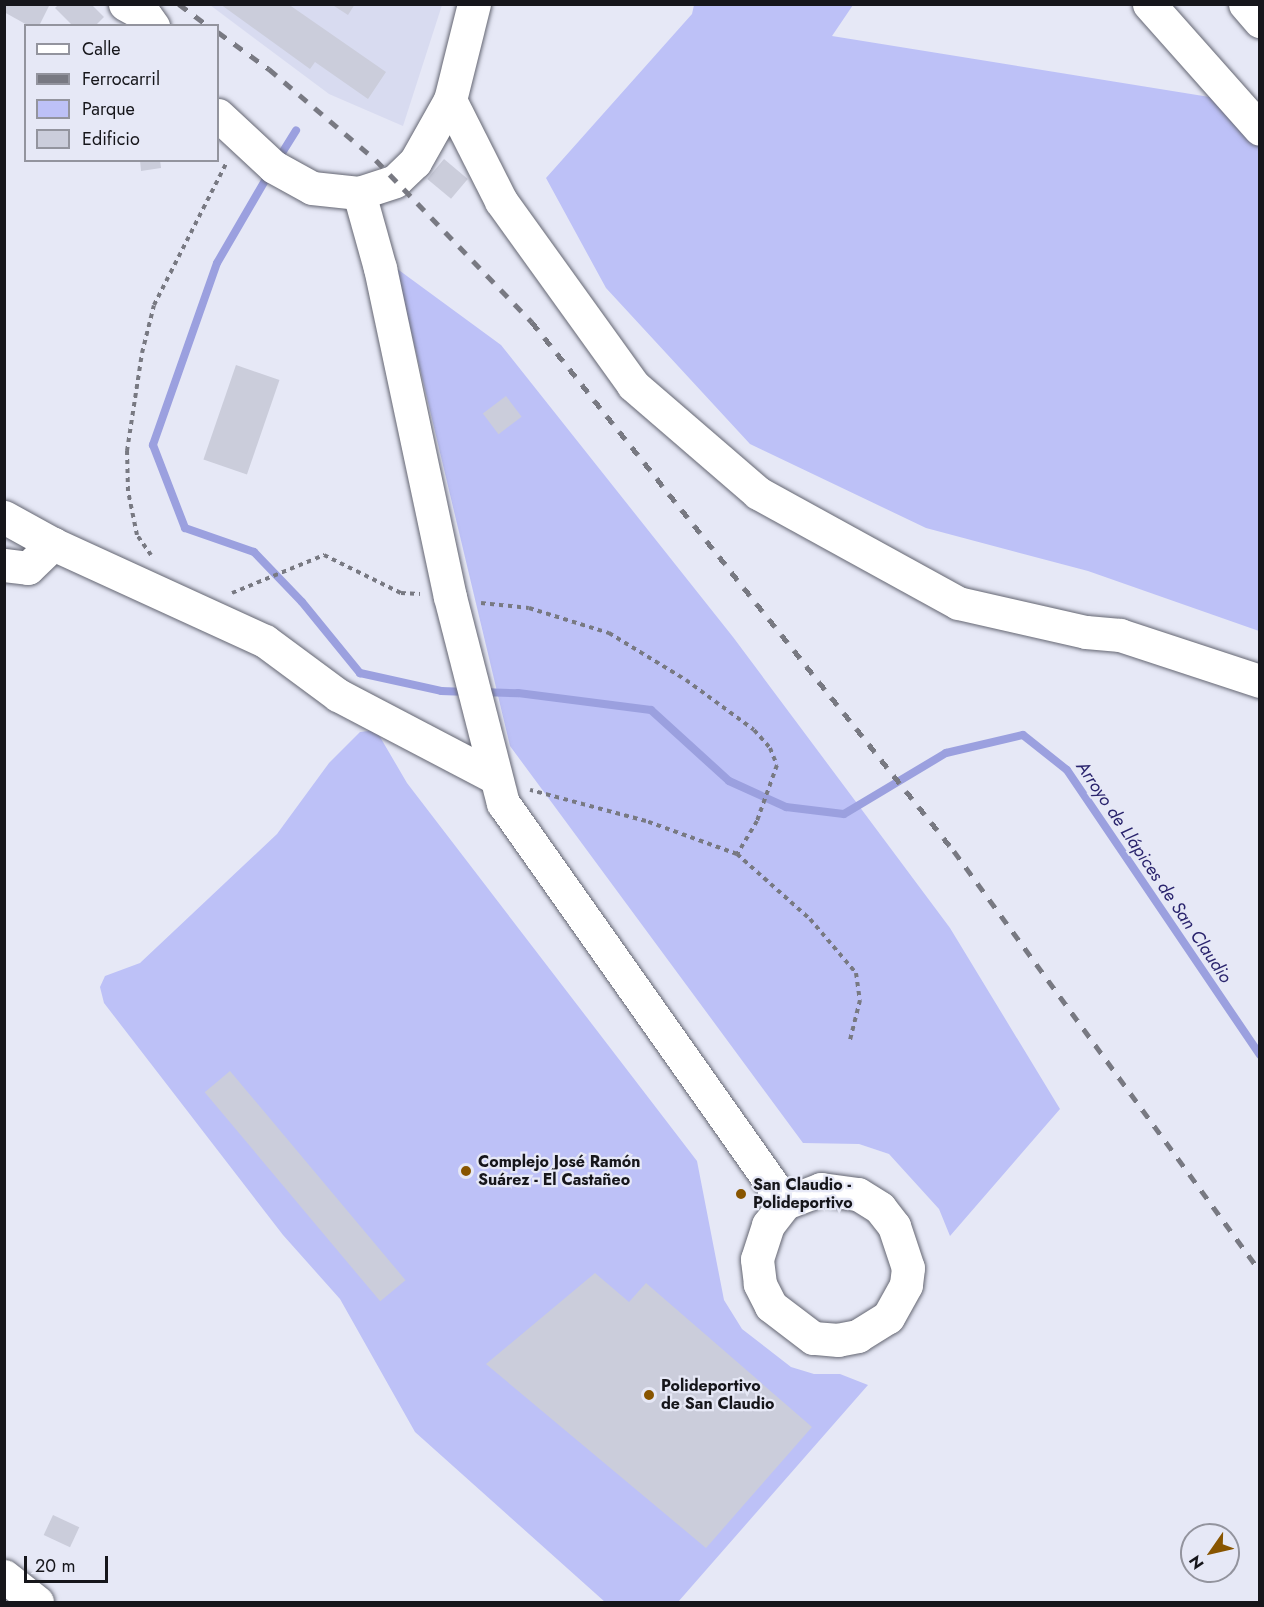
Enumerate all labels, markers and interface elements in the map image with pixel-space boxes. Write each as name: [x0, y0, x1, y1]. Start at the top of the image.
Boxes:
legend: [24, 24, 219, 162]
text: Calle: [82, 36, 121, 62]
text: Ferrocarril: [82, 66, 160, 92]
text: Parque: [82, 96, 135, 122]
text: Edificio: [82, 126, 140, 152]
water label: Arroyo de Llápices de San Claudio: [1072, 757, 1236, 987]
place label: Complejo José Ramón Suárez - El Castañeo: [478, 1152, 640, 1190]
marker: Complejo José Ramón Suárez - El Castañeo: [459, 1164, 473, 1178]
place label: San Claudio - Polideportivo: [753, 1175, 853, 1213]
marker: San Claudio - Polideportivo: [734, 1187, 748, 1201]
place label: Polideportivo de San Claudio: [661, 1376, 775, 1414]
marker: Polideportivo de San Claudio: [642, 1388, 656, 1402]
north arrow: [1180, 1523, 1240, 1583]
scale bar: [27, 1544, 111, 1582]
text: N: [1183, 1551, 1209, 1574]
text: 20 m: [35, 1553, 75, 1579]

